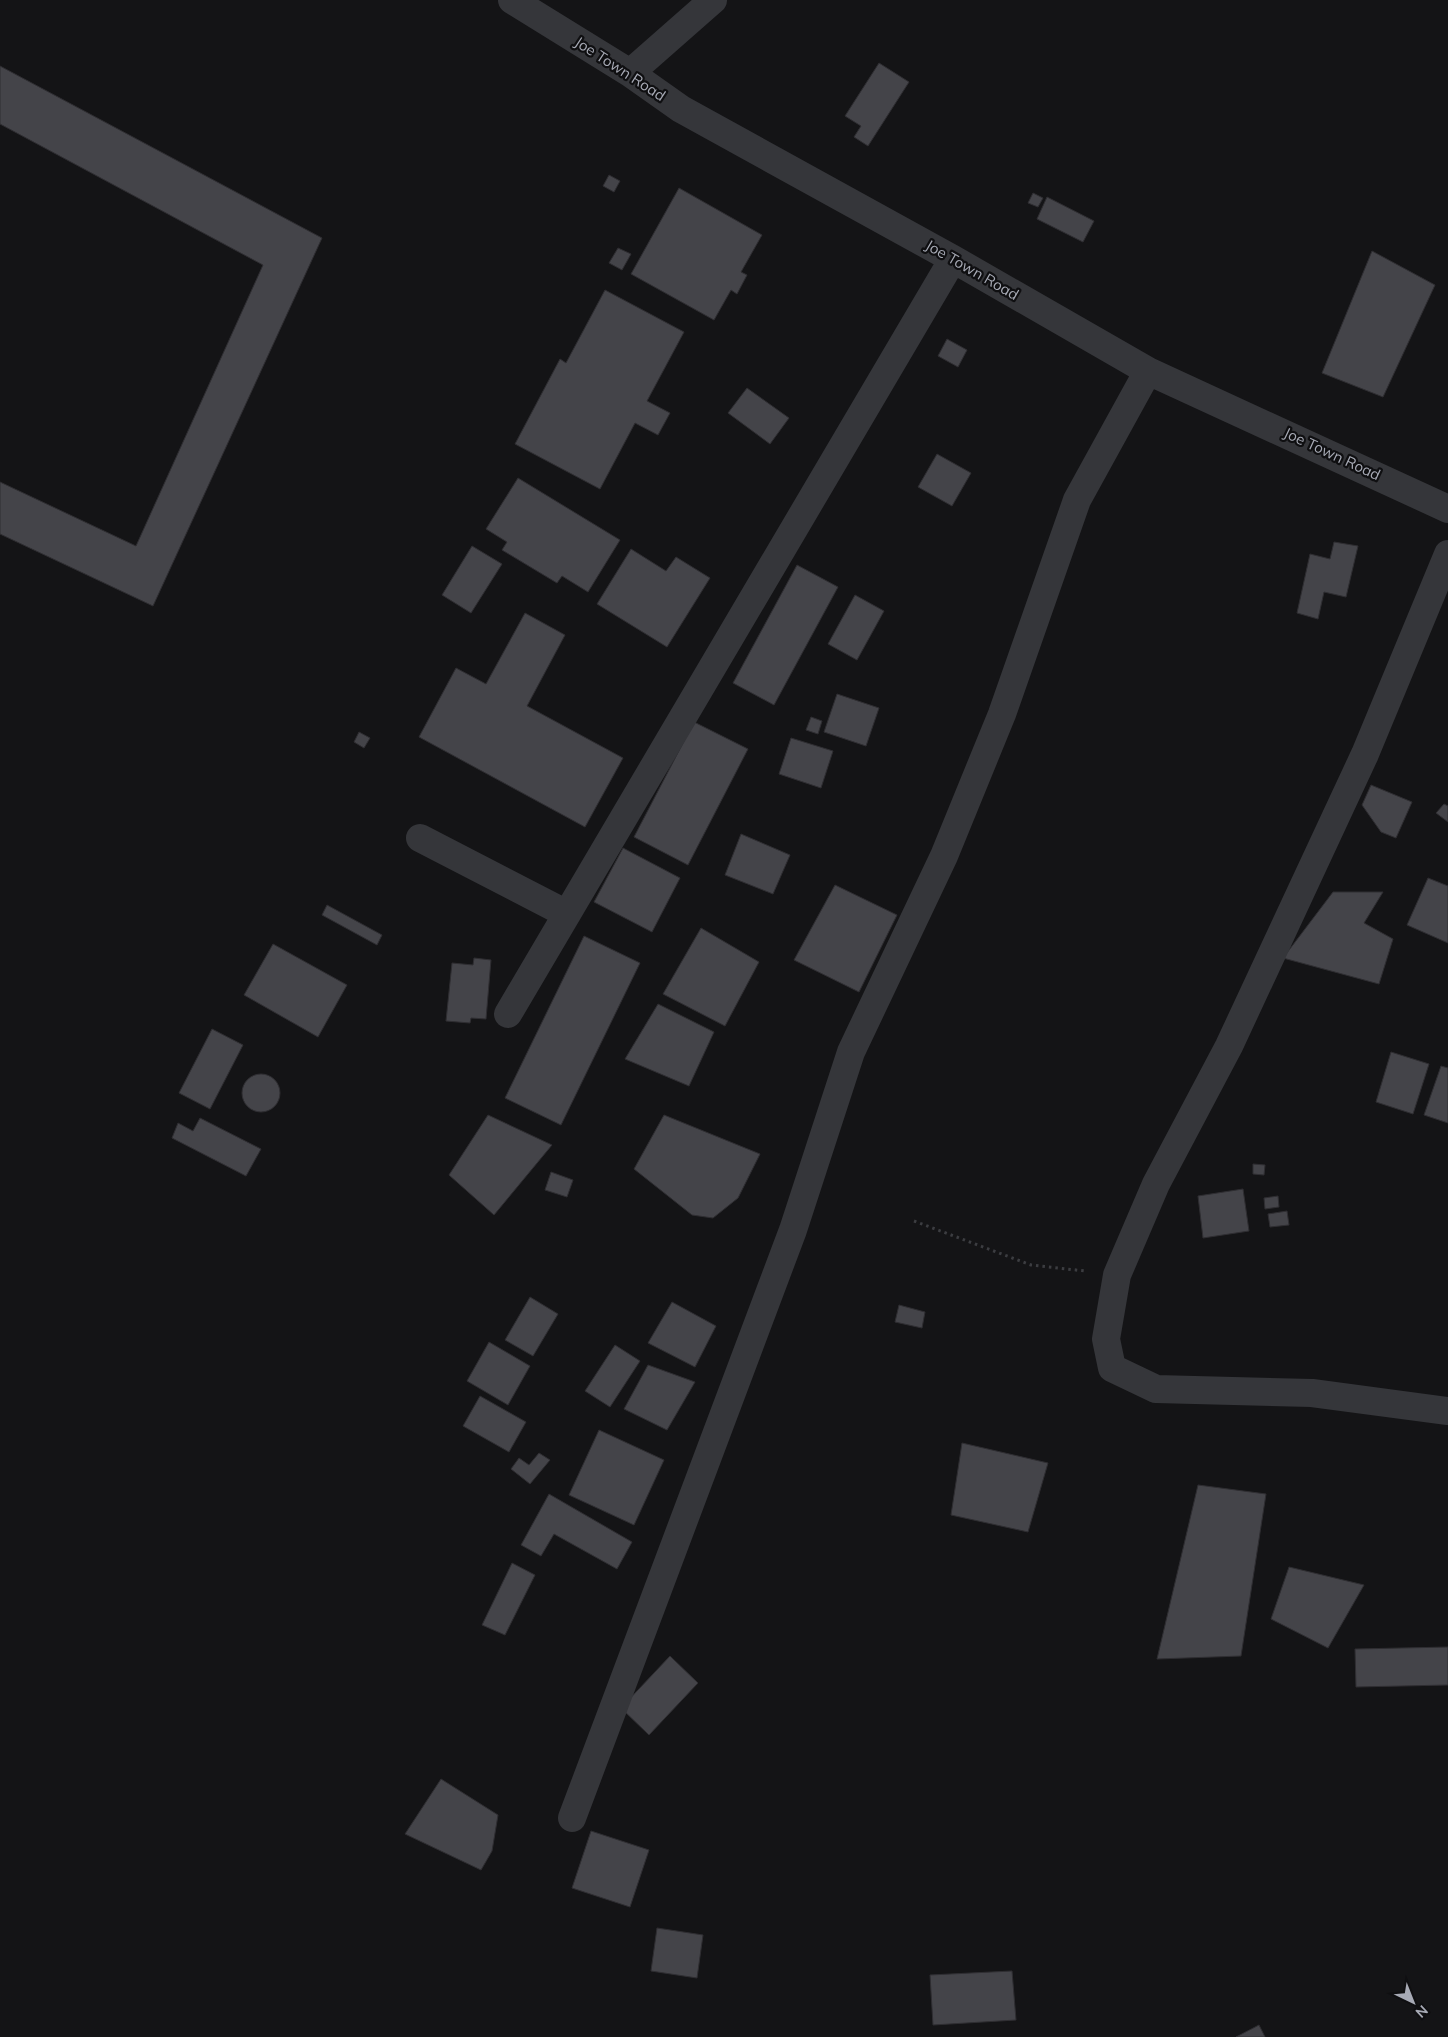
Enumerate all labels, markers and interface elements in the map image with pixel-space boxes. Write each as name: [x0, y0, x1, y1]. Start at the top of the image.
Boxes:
street label: Joe Town Road: [571, 32, 669, 105]
street label: Joe Town Road: [922, 235, 1022, 304]
street label: Joe Town Road: [1281, 423, 1384, 484]
north arrow: [1388, 1977, 1438, 2027]
text: N: [1412, 2001, 1432, 2022]

